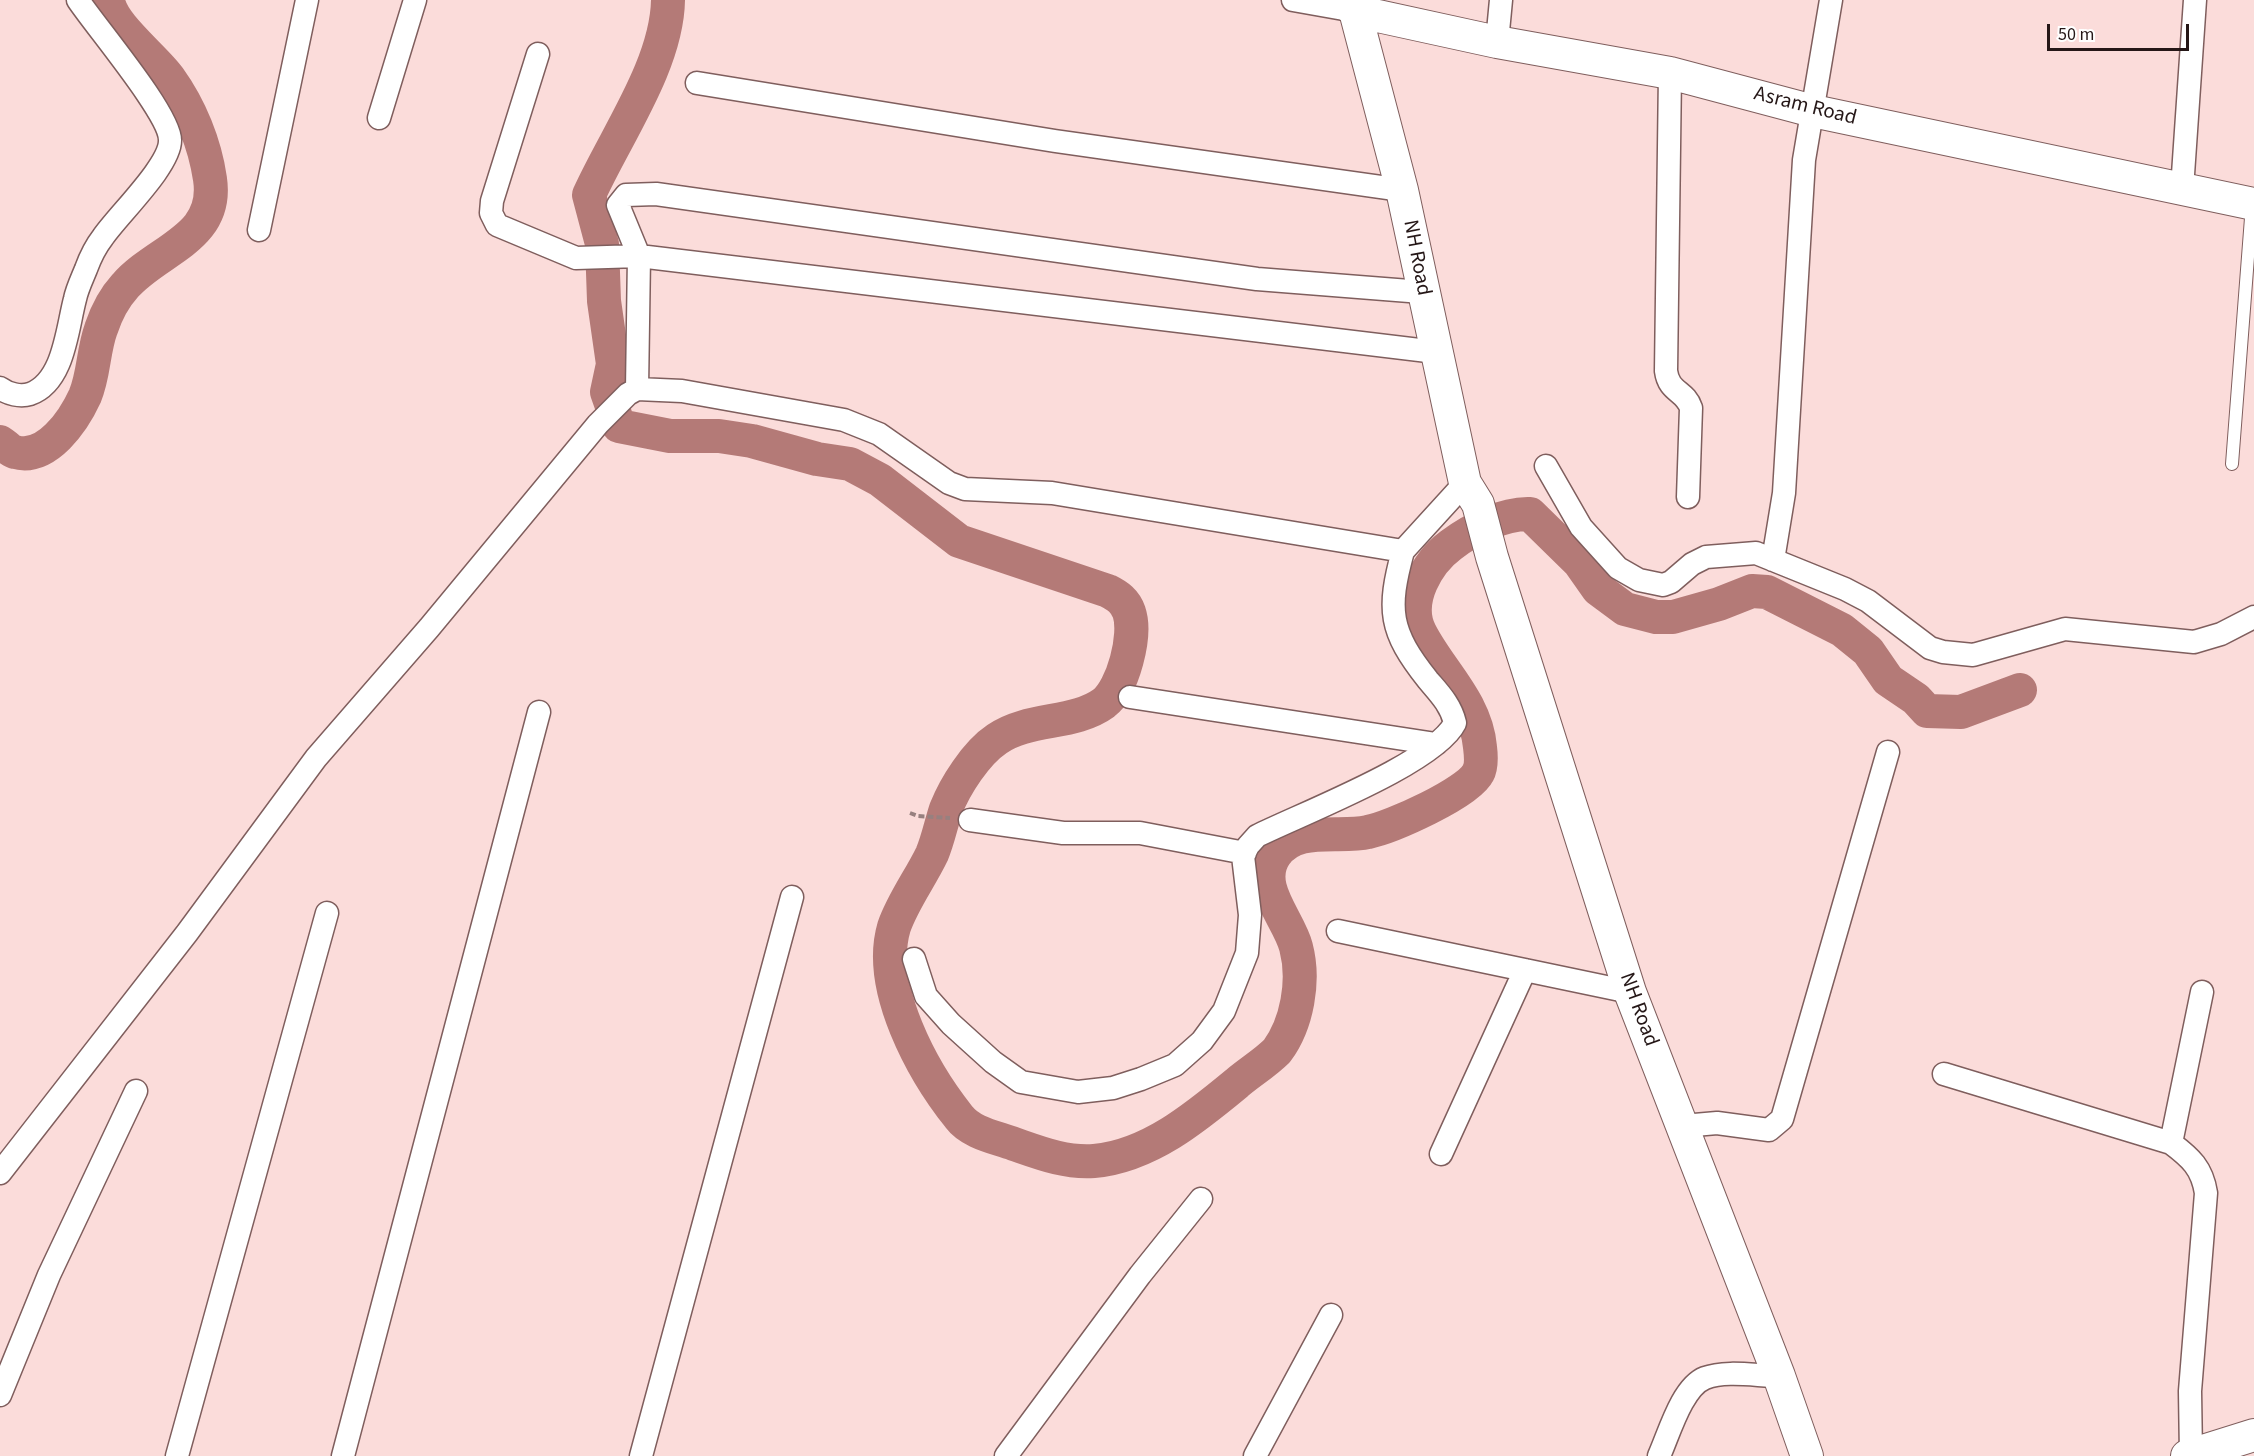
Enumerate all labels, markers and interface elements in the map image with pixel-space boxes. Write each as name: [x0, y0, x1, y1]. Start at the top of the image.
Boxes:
scale bar: [2050, 12, 2192, 50]
text: 50 m: [2058, 22, 2094, 47]
street label: Asram Road: [1751, 82, 1859, 132]
street label: NH Road: [1396, 218, 1436, 298]
street label: NH Road: [1613, 970, 1663, 1050]

